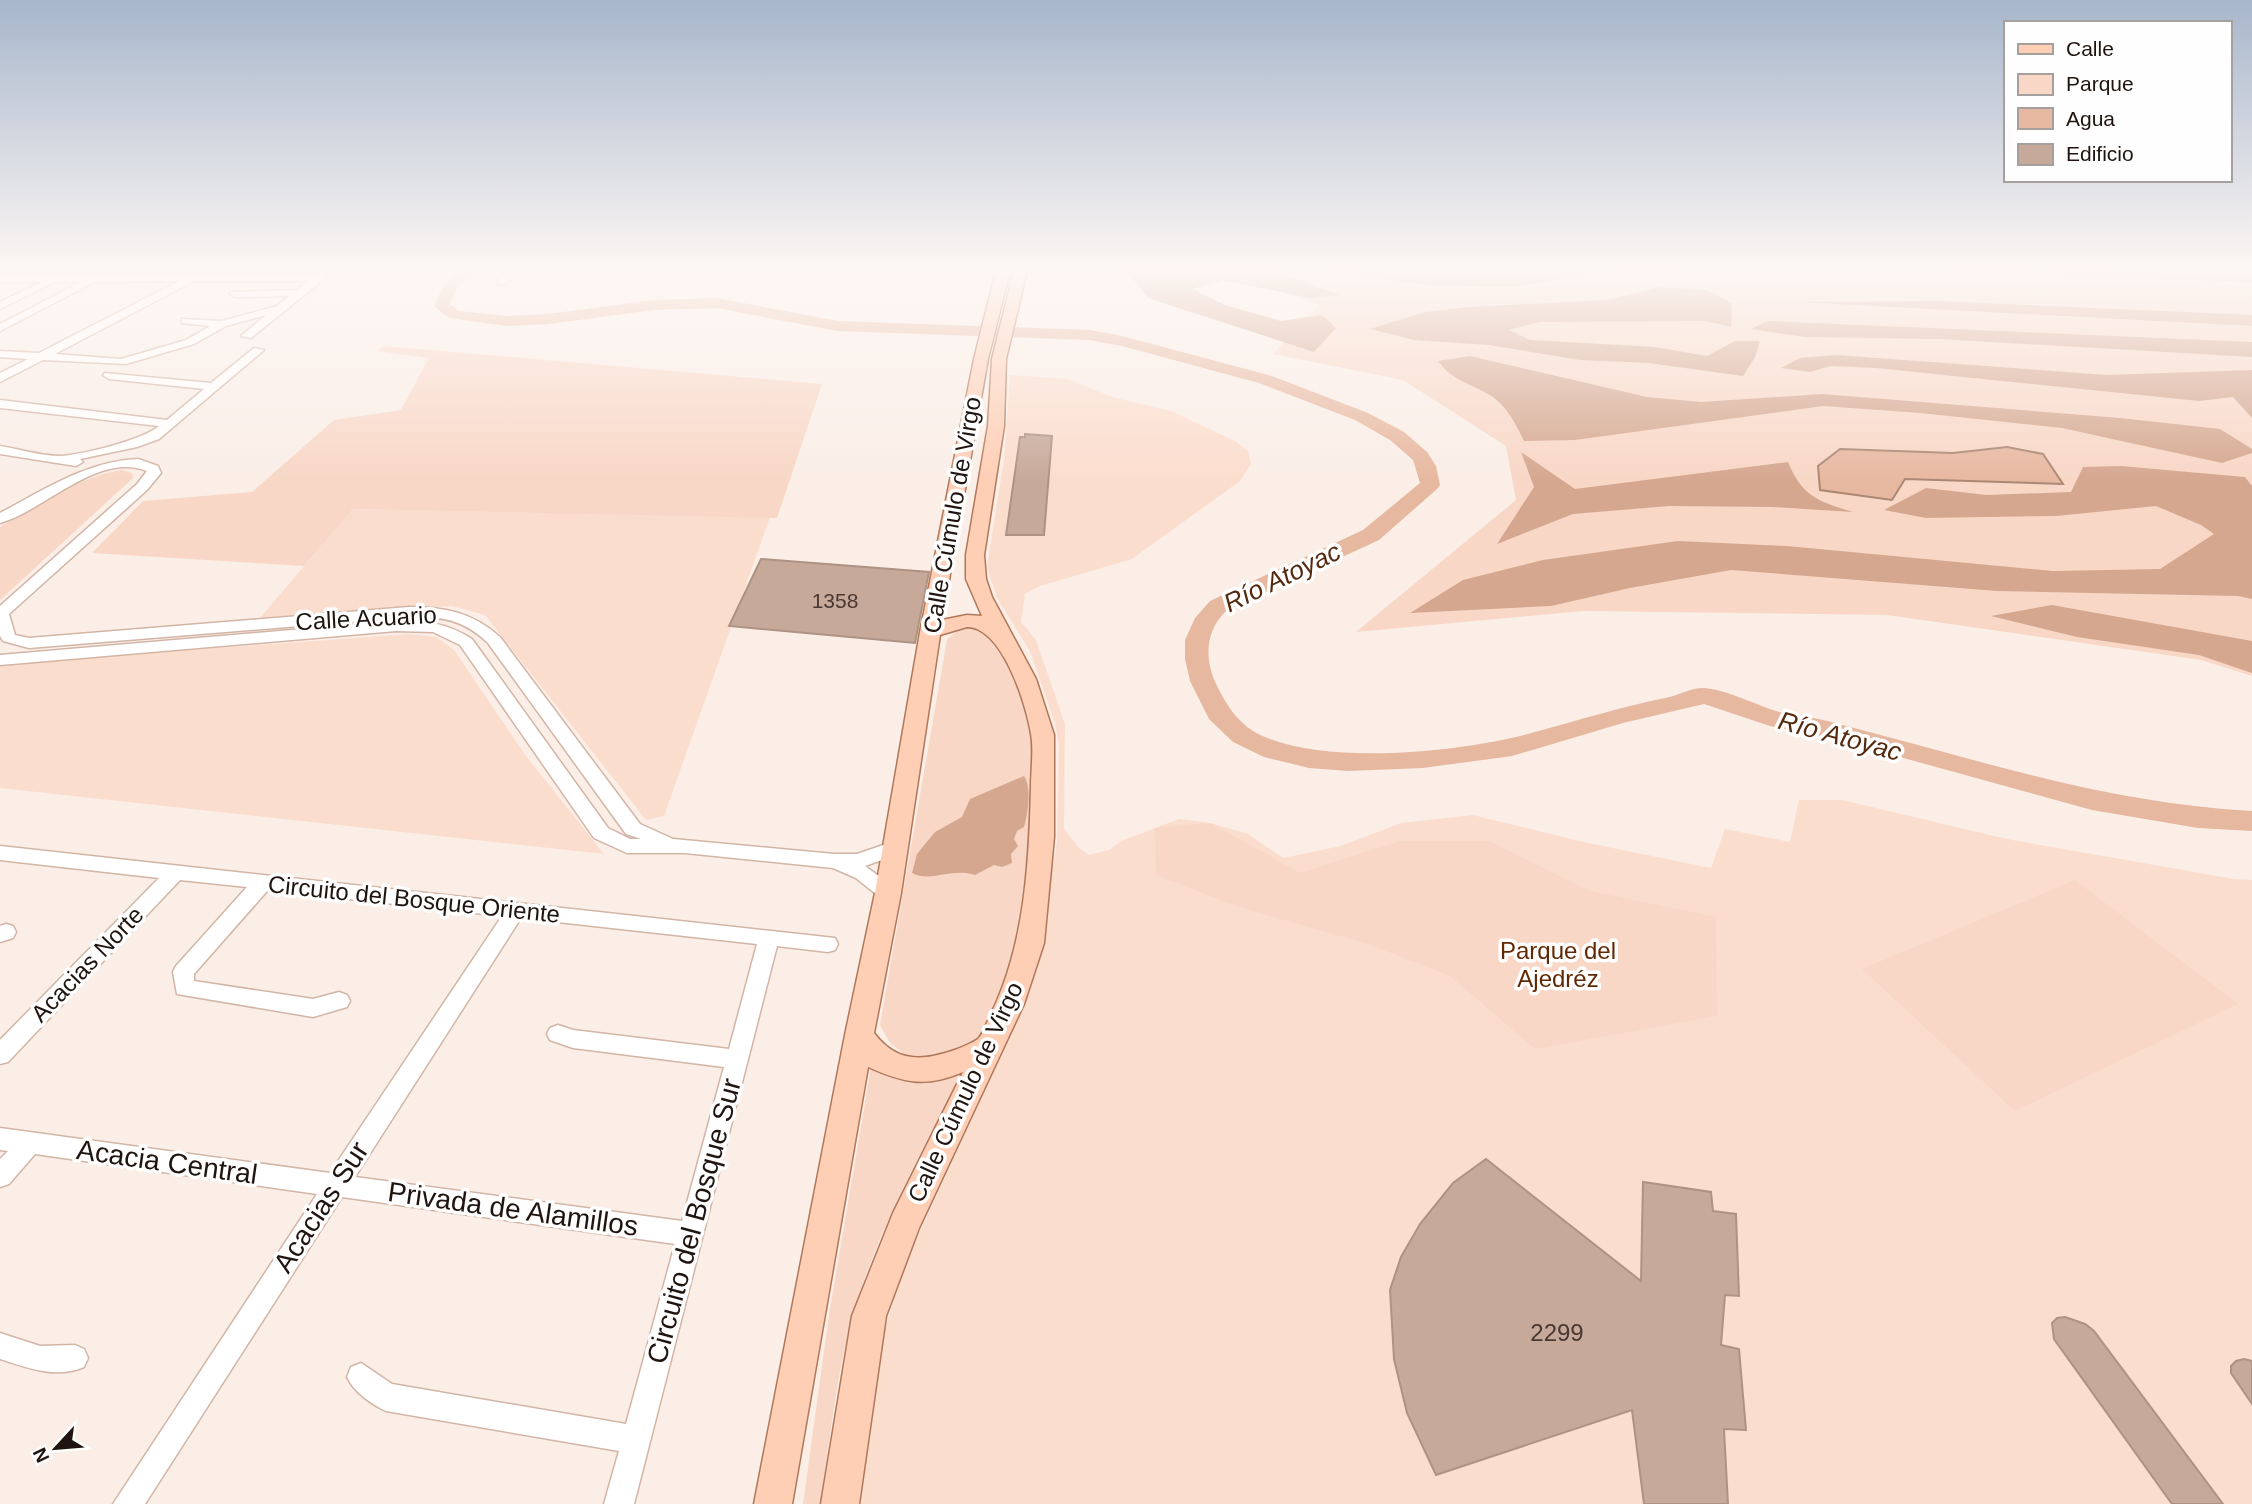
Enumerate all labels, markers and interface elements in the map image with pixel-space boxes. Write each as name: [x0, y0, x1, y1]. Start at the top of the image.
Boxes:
legend: [2004, 21, 2231, 182]
text: Calle: [2066, 37, 2114, 60]
text: Parque: [2066, 72, 2134, 95]
text: Agua: [2066, 107, 2115, 130]
text: Edificio: [2066, 142, 2134, 165]
street label: Calle Cúmulo de Virgo: [918, 395, 986, 635]
water label: Río Atoyac: [1219, 536, 1345, 618]
house number: 1358: [812, 589, 858, 612]
street label: Calle Acuario: [295, 601, 437, 635]
water label: Río Atoyac: [1775, 705, 1905, 767]
street label: Circuito del Bosque Oriente: [267, 870, 561, 928]
street label: Acacias Norte: [25, 901, 149, 1027]
park label: Parque del Ajedréz: [1500, 937, 1616, 992]
street label: Calle Cúmulo de Virgo: [902, 978, 1028, 1206]
street label: Circuito del Bosque Sur: [641, 1075, 747, 1367]
street label: Acacia Central: [75, 1134, 259, 1190]
street label: Acacias Sur: [267, 1136, 375, 1278]
street label: Privada de Alamillos: [386, 1176, 640, 1242]
house number: 2299: [1530, 1319, 1584, 1346]
north arrow: [21, 1413, 91, 1483]
text: N: [29, 1444, 54, 1466]

